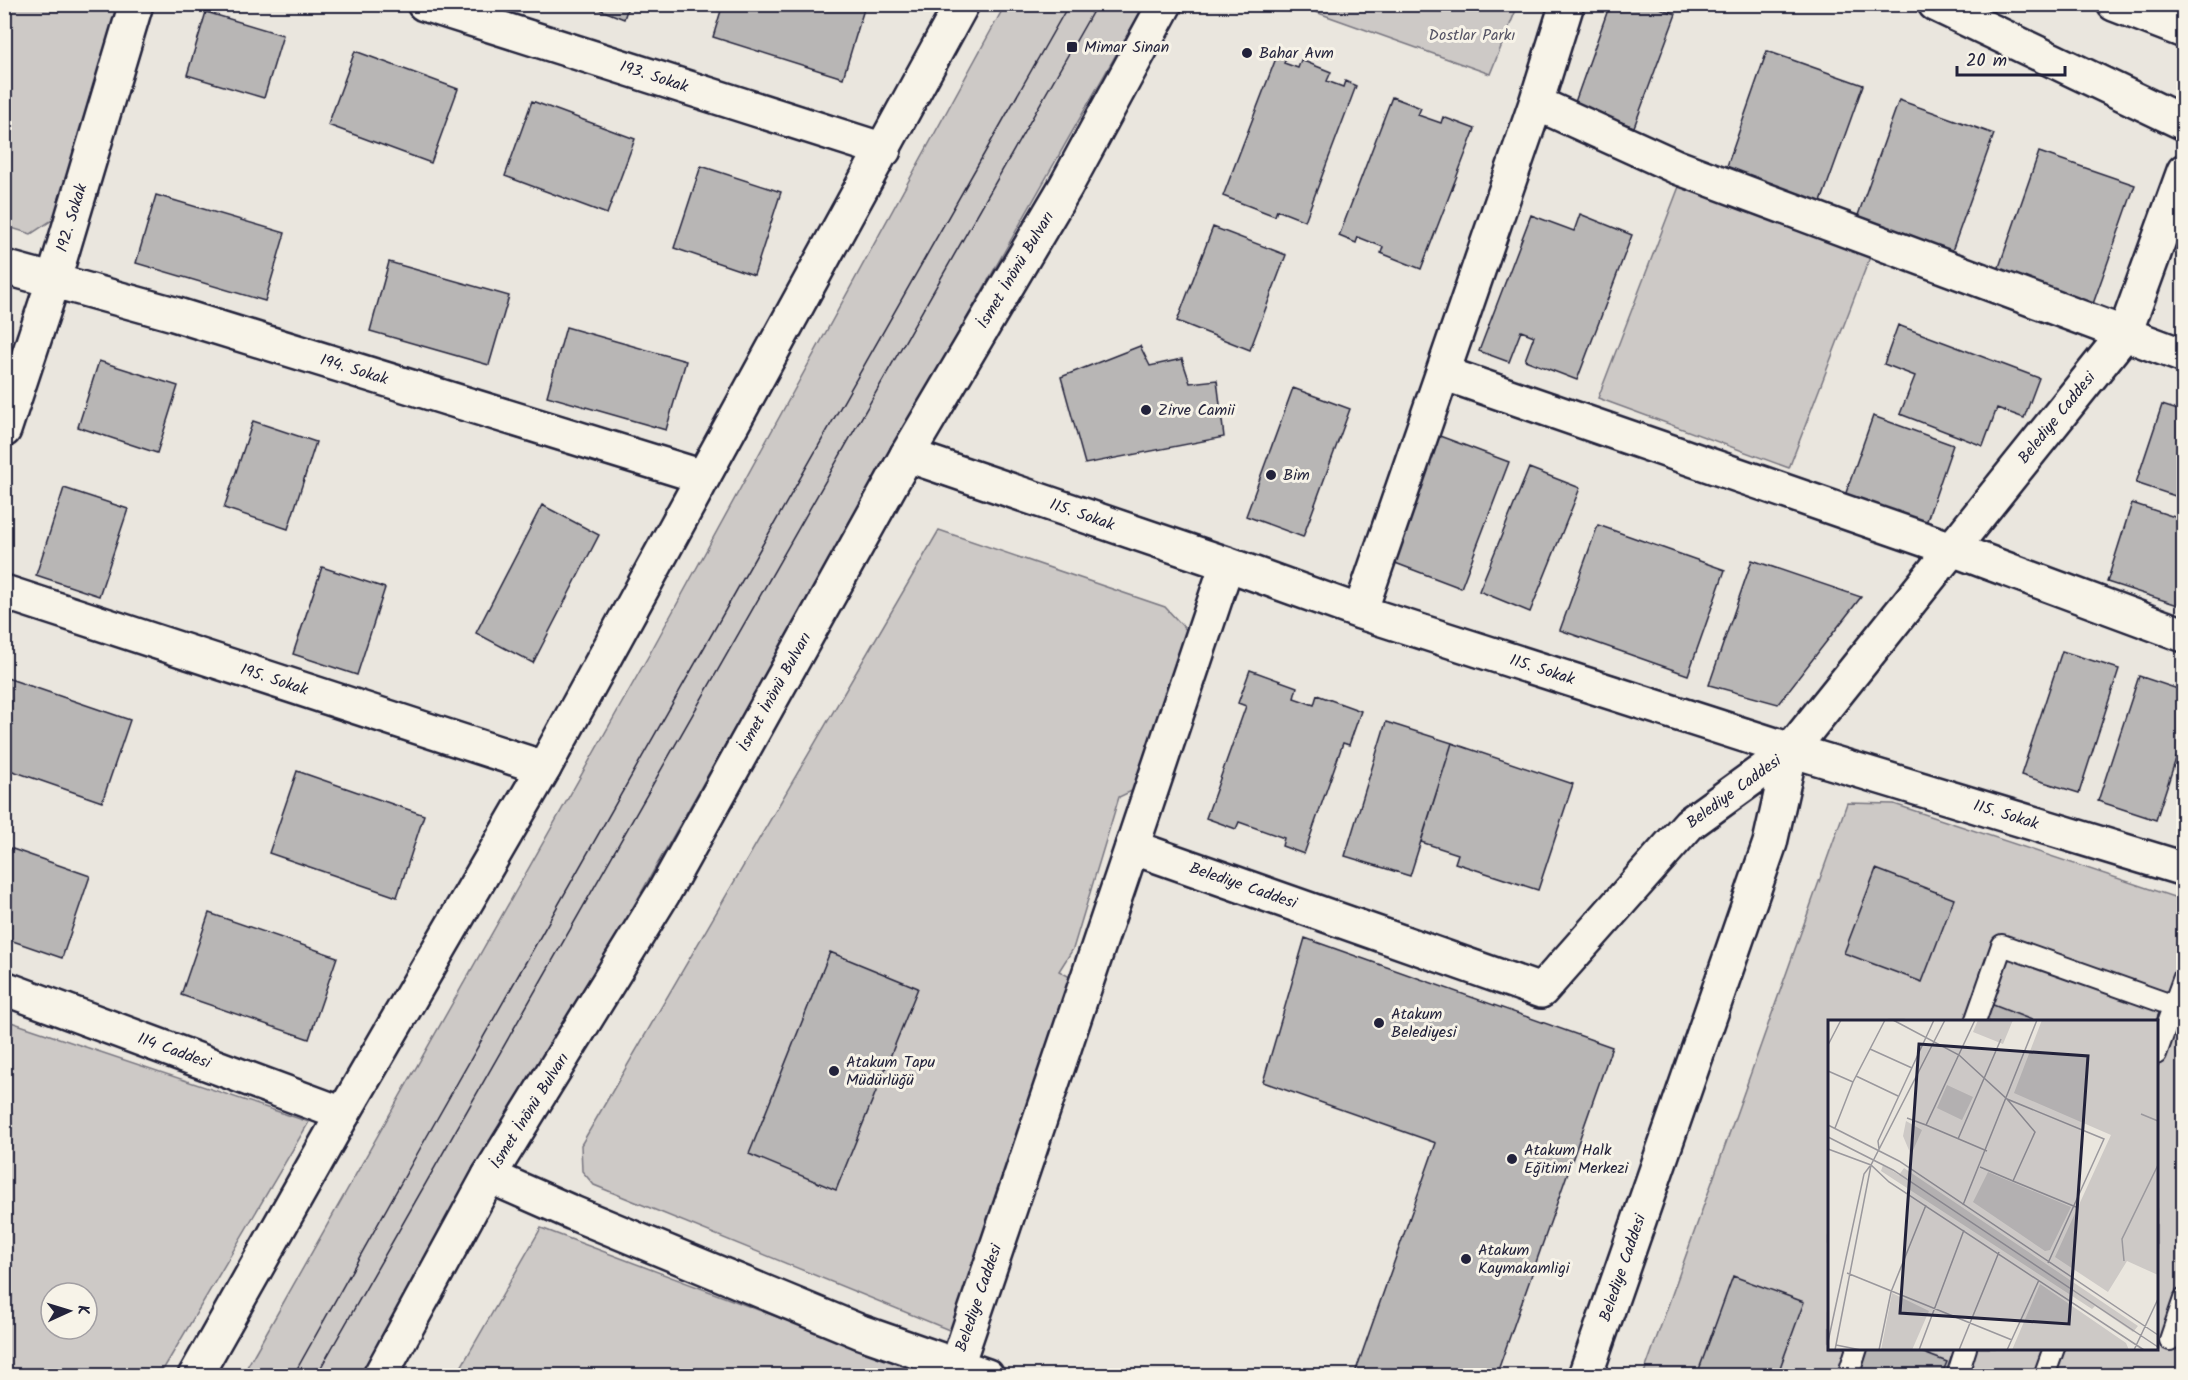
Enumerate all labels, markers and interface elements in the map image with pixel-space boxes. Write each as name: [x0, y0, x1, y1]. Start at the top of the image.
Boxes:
park label: Dostlar Parkı: [1429, 23, 1515, 48]
place label: Mimar Sinan: [1084, 35, 1169, 60]
scale bar: [1957, 39, 2065, 77]
marker: Mimar Sinan: [1065, 40, 1079, 54]
place label: Bahar Avm: [1259, 41, 1334, 66]
marker: Bahar Avm: [1240, 46, 1254, 60]
text: 20 m: [1966, 47, 2007, 76]
street label: 193. Sokak: [617, 54, 692, 100]
street label: 192. Sokak: [50, 180, 94, 255]
street label: İsmet İnönü Bulvarı: [971, 206, 1061, 334]
street label: 194. Sokak: [317, 348, 392, 392]
street label: Belediye Caddesi: [2012, 366, 2103, 470]
place label: Zirve Camii: [1158, 398, 1236, 423]
marker: Zirve Camii: [1139, 403, 1153, 417]
place label: Bim: [1283, 463, 1310, 488]
marker: Bim: [1264, 468, 1278, 482]
street label: 115. Sokak: [1046, 492, 1118, 538]
street label: İsmet İnönü Bulvarı: [732, 628, 818, 756]
street label: 115. Sokak: [1506, 648, 1578, 692]
street label: 195. Sokak: [237, 657, 312, 703]
street label: Belediye Caddesi: [1681, 748, 1788, 835]
street label: 115. Sokak: [1970, 793, 2042, 837]
street label: Belediye Caddesi: [1186, 856, 1301, 916]
place label: Atakum Belediyesi: [1391, 1002, 1458, 1045]
marker: Atakum Belediyesi: [1372, 1016, 1386, 1030]
inset map: [1828, 1020, 2158, 1350]
street label: 114 Caddesi: [134, 1026, 215, 1076]
street label: İsmet İnönü Bulvarı: [484, 1048, 576, 1174]
place label: Atakum Tapu Müdürlüğü: [846, 1050, 935, 1093]
marker: Atakum Tapu Müdürlüğü: [827, 1064, 841, 1078]
place label: Atakum Halk Eğitimi Merkezi: [1524, 1138, 1630, 1181]
marker: Atakum Halk Eğitimi Merkezi: [1505, 1152, 1519, 1166]
street label: Belediye Caddesi: [1593, 1210, 1653, 1325]
place label: Atakum Kaymakamligi: [1478, 1238, 1571, 1281]
street label: Belediye Caddesi: [949, 1240, 1009, 1355]
marker: Atakum Kaymakamligi: [1459, 1252, 1473, 1266]
north arrow: [39, 1281, 99, 1341]
text: K: [70, 1304, 95, 1316]

